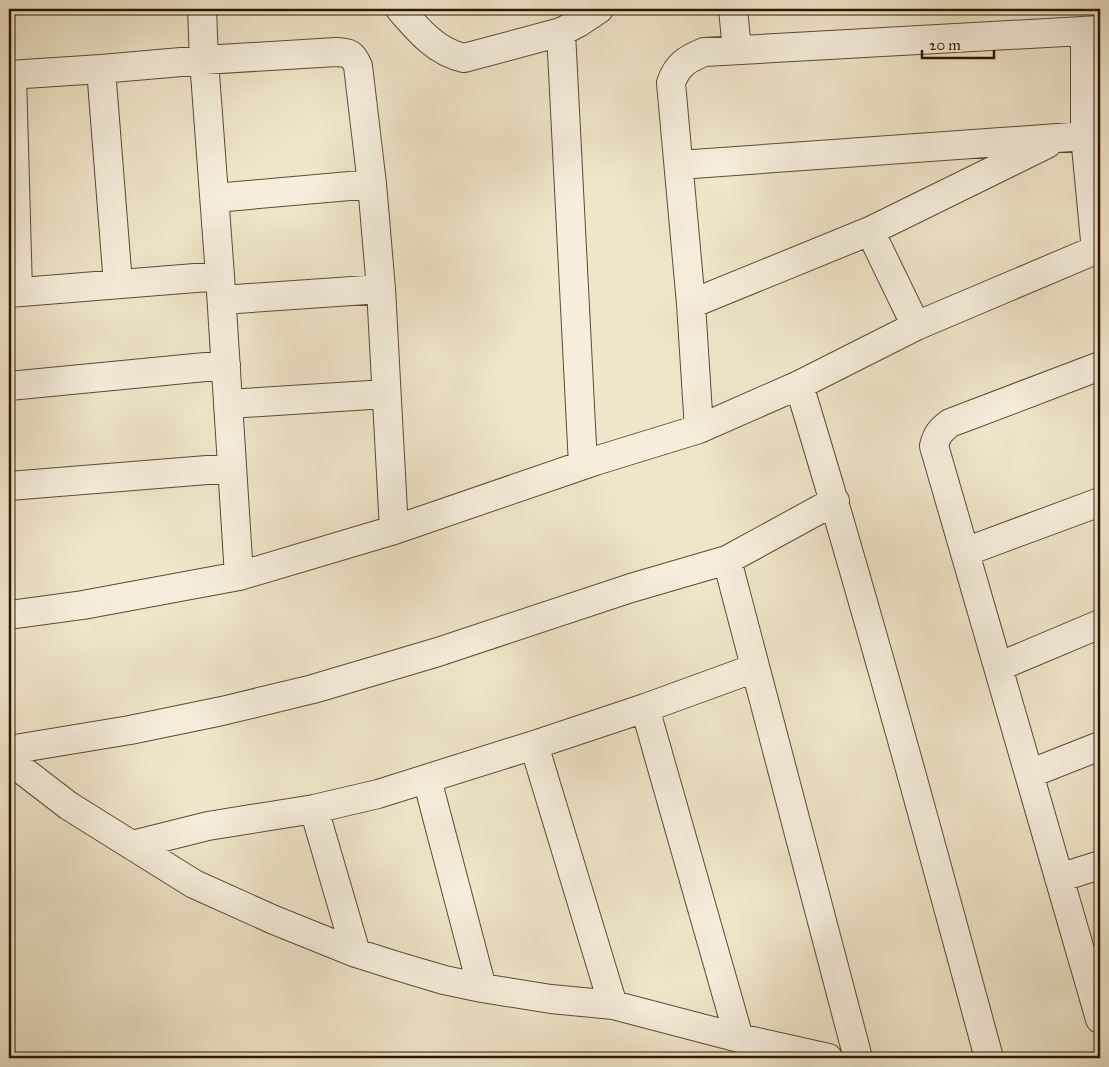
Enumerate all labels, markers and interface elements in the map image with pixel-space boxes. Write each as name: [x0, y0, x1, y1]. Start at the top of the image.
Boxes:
scale bar: [922, 28, 994, 60]
text: 20 m: [929, 36, 961, 54]

